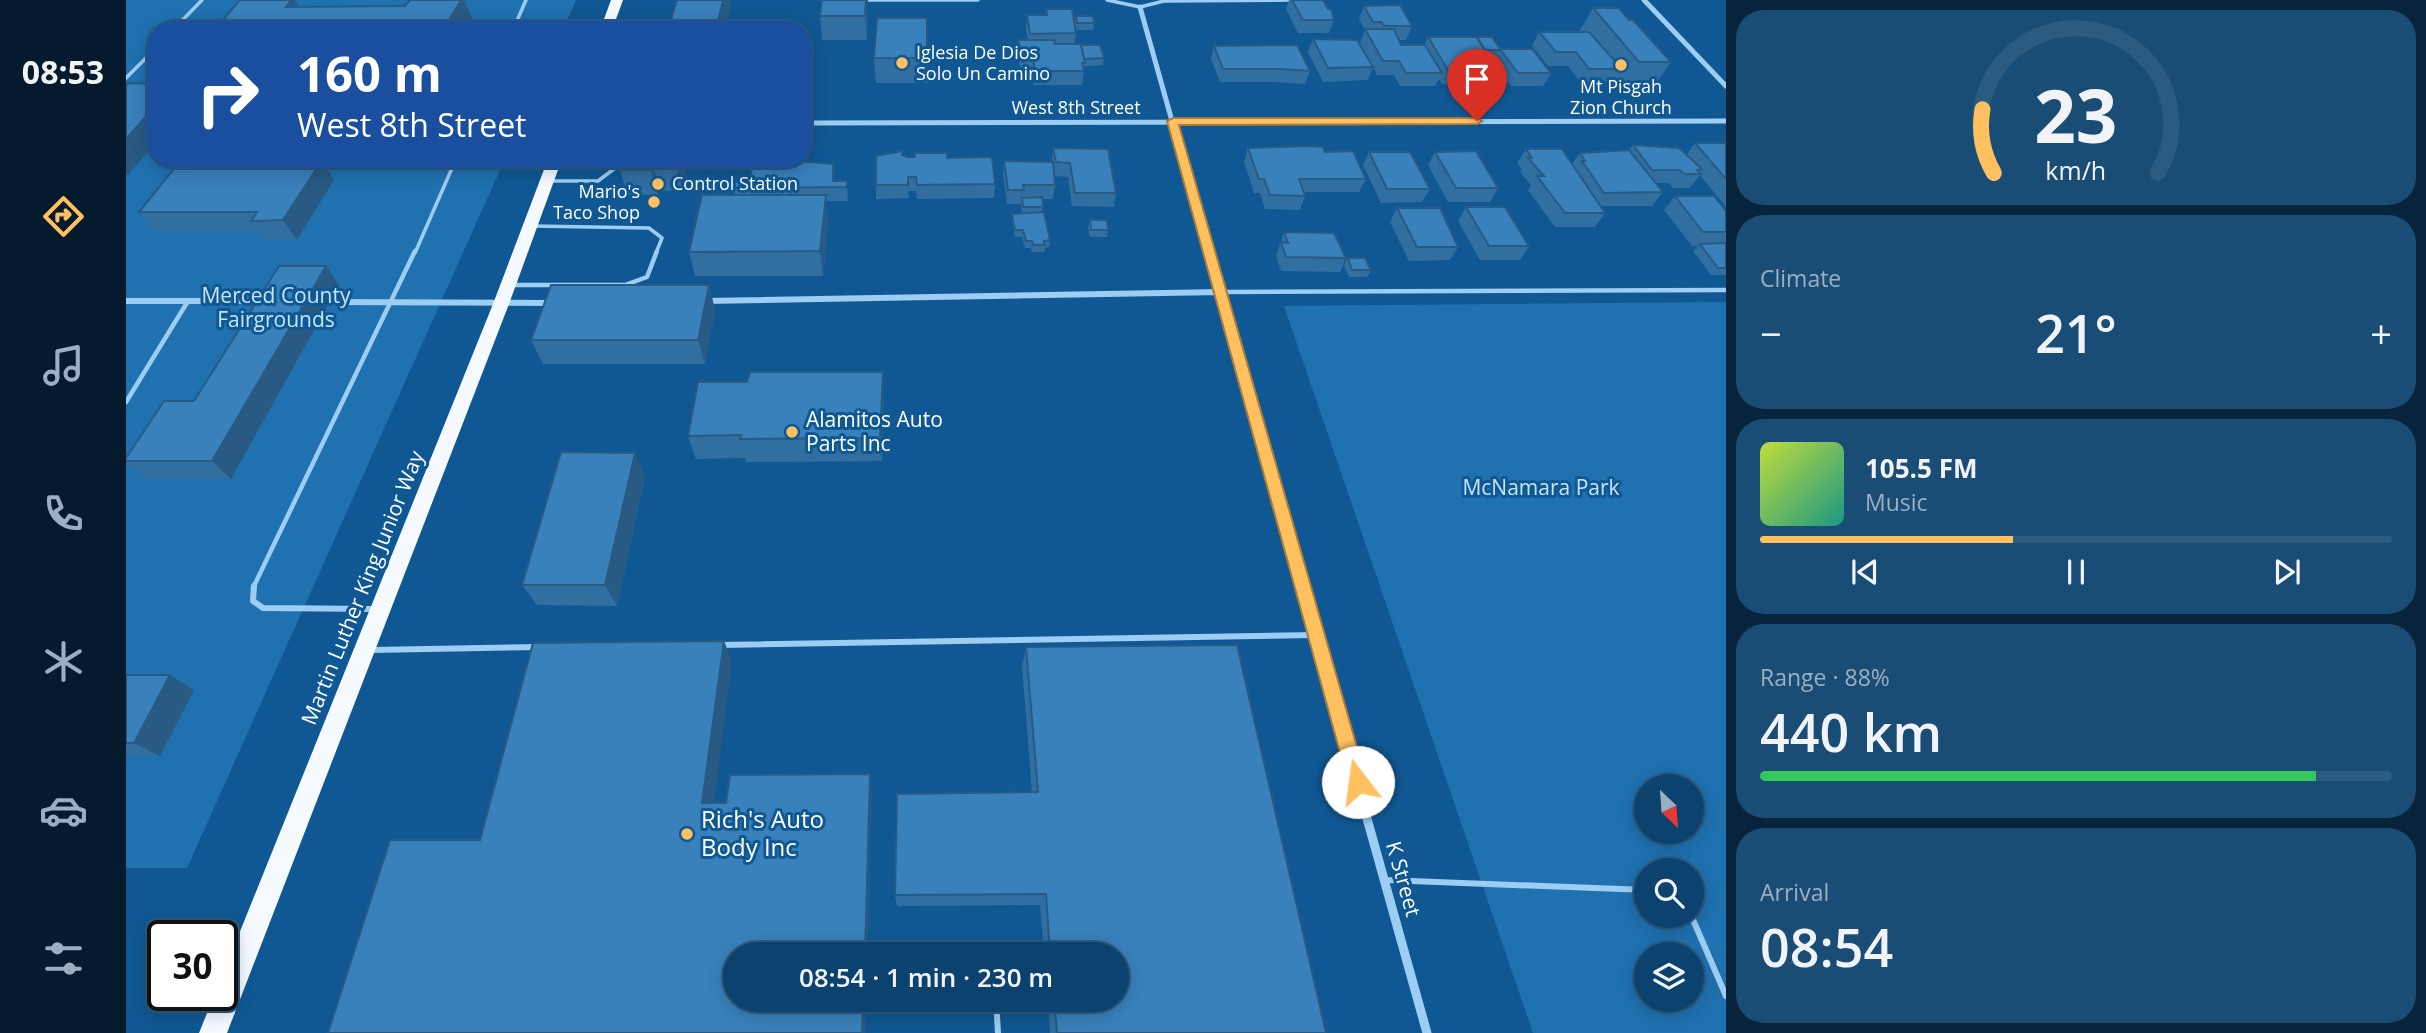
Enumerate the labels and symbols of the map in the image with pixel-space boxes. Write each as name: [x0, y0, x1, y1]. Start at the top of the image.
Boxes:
place label: Iglesia De Dios Solo Un Camino: [916, 40, 1050, 85]
pin: [1447, 49, 1507, 121]
marker: Iglesia De Dios Solo Un Camino: [894, 55, 910, 71]
marker: Mt Pisgah Zion Church: [1613, 57, 1629, 73]
place label: Mt Pisgah Zion Church: [1570, 74, 1672, 119]
street label: West 8th Street: [1011, 95, 1141, 119]
place label: Control Station: [672, 171, 798, 195]
marker: Control Station: [650, 176, 666, 192]
place label: Mario's Taco Shop: [553, 179, 640, 224]
marker: Mario's Taco Shop: [646, 194, 662, 210]
park label: Merced County Fairgrounds: [201, 281, 351, 333]
place label: Alamitos Auto Parts Inc: [806, 405, 943, 457]
marker: Alamitos Auto Parts Inc: [784, 424, 800, 440]
street label: Martin Luther King Junior Way: [294, 446, 430, 729]
park label: McNamara Park: [1462, 473, 1620, 501]
position arrow: [1321, 745, 1395, 819]
north arrow: [1634, 774, 1704, 844]
place label: Rich's Auto Body Inc: [701, 802, 824, 863]
marker: Rich's Auto Body Inc: [679, 826, 695, 842]
street label: K Street: [1380, 838, 1428, 920]
speed limit sign: 30: [147, 920, 238, 1011]

